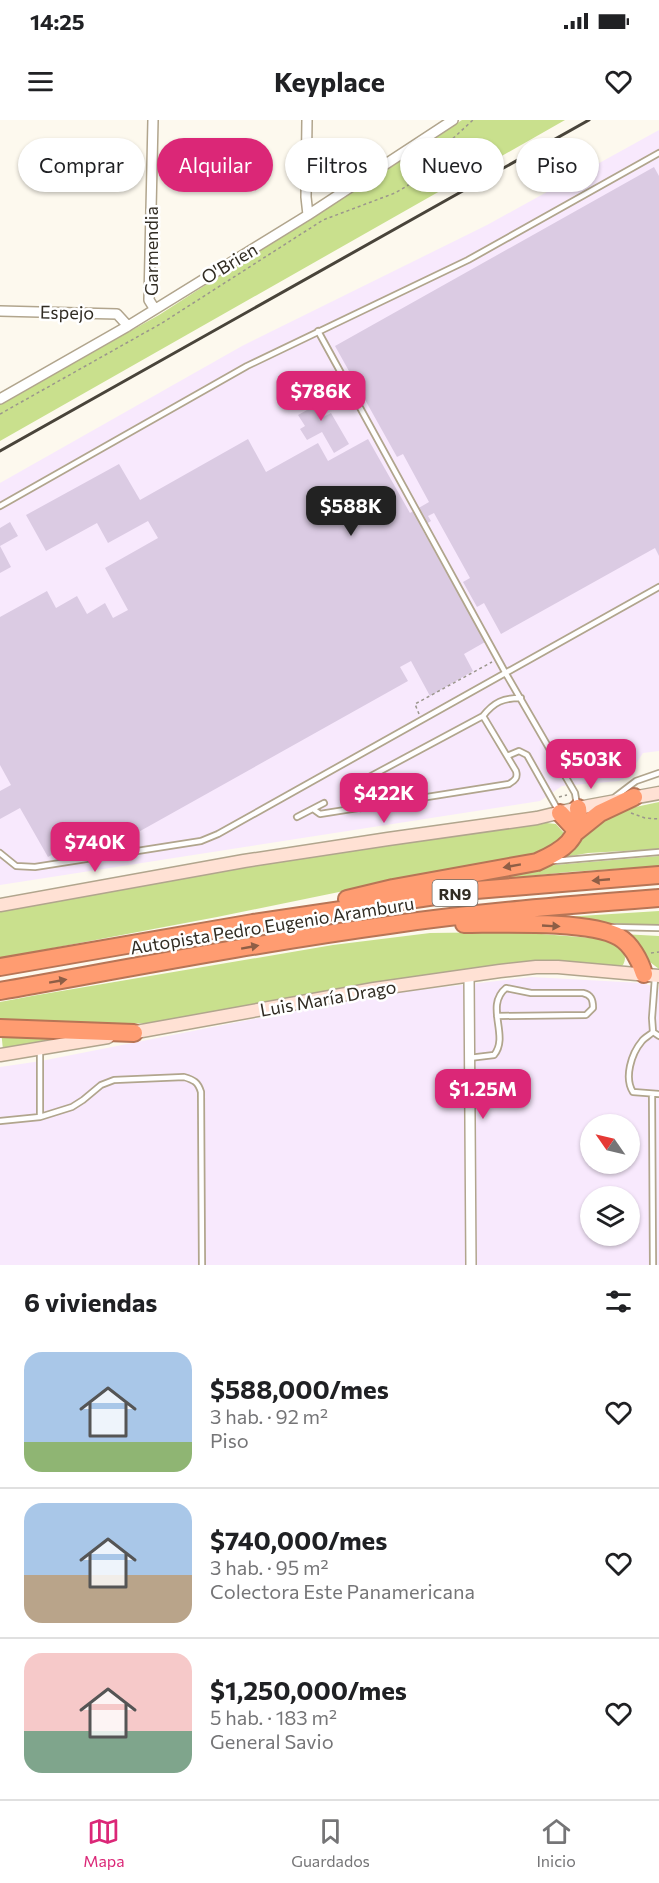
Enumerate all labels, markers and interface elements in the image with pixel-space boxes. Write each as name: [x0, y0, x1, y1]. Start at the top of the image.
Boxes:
text: 14:25: [30, 8, 85, 35]
icon: menu: [24, 65, 57, 98]
text: Keyplace: [274, 65, 385, 98]
icon: heart: [602, 65, 635, 98]
chip: Comprar: [18, 138, 145, 192]
chip: Alquilar: [157, 138, 273, 192]
chip: Filtros: [285, 138, 388, 192]
chip: Nuevo: [400, 138, 504, 192]
chip: Piso: [516, 138, 599, 192]
street label: Garmendia: [140, 206, 162, 296]
street label: O'Brien: [197, 238, 261, 288]
street label: Espejo: [40, 301, 94, 323]
pin: $786K: [279, 371, 363, 422]
text: $786K: [290, 378, 352, 402]
pin: $588K: [309, 486, 393, 537]
text: $588K: [320, 493, 382, 517]
pin: $503K: [549, 739, 633, 790]
text: $503K: [560, 746, 622, 770]
pin: $422K: [342, 773, 426, 824]
text: $422K: [354, 780, 414, 804]
pin: $740K: [53, 822, 137, 873]
text: $740K: [65, 829, 125, 853]
one-way arrow: [502, 862, 521, 871]
one-way arrow: [591, 875, 610, 885]
road number: RN9: [432, 880, 478, 906]
street label: Autopista Pedro Eugenio Aramburu: [128, 892, 416, 958]
one-way arrow: [542, 921, 561, 930]
one-way arrow: [240, 942, 259, 951]
street label: Luis María Drago: [258, 975, 398, 1021]
one-way arrow: [48, 976, 67, 985]
pin: $1.25M: [434, 1069, 532, 1120]
text: $1.25M: [449, 1076, 517, 1100]
north arrow: [580, 1114, 640, 1174]
map controls: [580, 1114, 640, 1246]
button: layers: [580, 1186, 640, 1246]
icon: filters: [602, 1285, 635, 1318]
text: 6 viviendas: [24, 1286, 157, 1317]
text: $588,000/mes: [210, 1373, 389, 1404]
icon: home: [72, 1376, 144, 1448]
icon: heart: [602, 1396, 635, 1429]
text: 3 hab. · 92 m²: [210, 1404, 328, 1428]
text: Piso: [210, 1428, 249, 1452]
text: $740,000/mes: [210, 1524, 387, 1555]
icon: home: [72, 1527, 144, 1599]
icon: heart: [602, 1547, 635, 1580]
text: 3 hab. · 95 m²: [210, 1555, 329, 1579]
text: Colectora Este Panamericana: [210, 1579, 475, 1603]
text: $1,250,000/mes: [210, 1674, 407, 1705]
icon: home: [72, 1677, 144, 1749]
icon: heart: [602, 1697, 635, 1730]
text: 5 hab. · 183 m²: [210, 1705, 337, 1729]
text: General Savio: [210, 1729, 334, 1753]
tab: Mapa: [83, 1815, 125, 1870]
tab: Guardados: [291, 1815, 370, 1870]
tab: Inicio: [536, 1815, 576, 1870]

